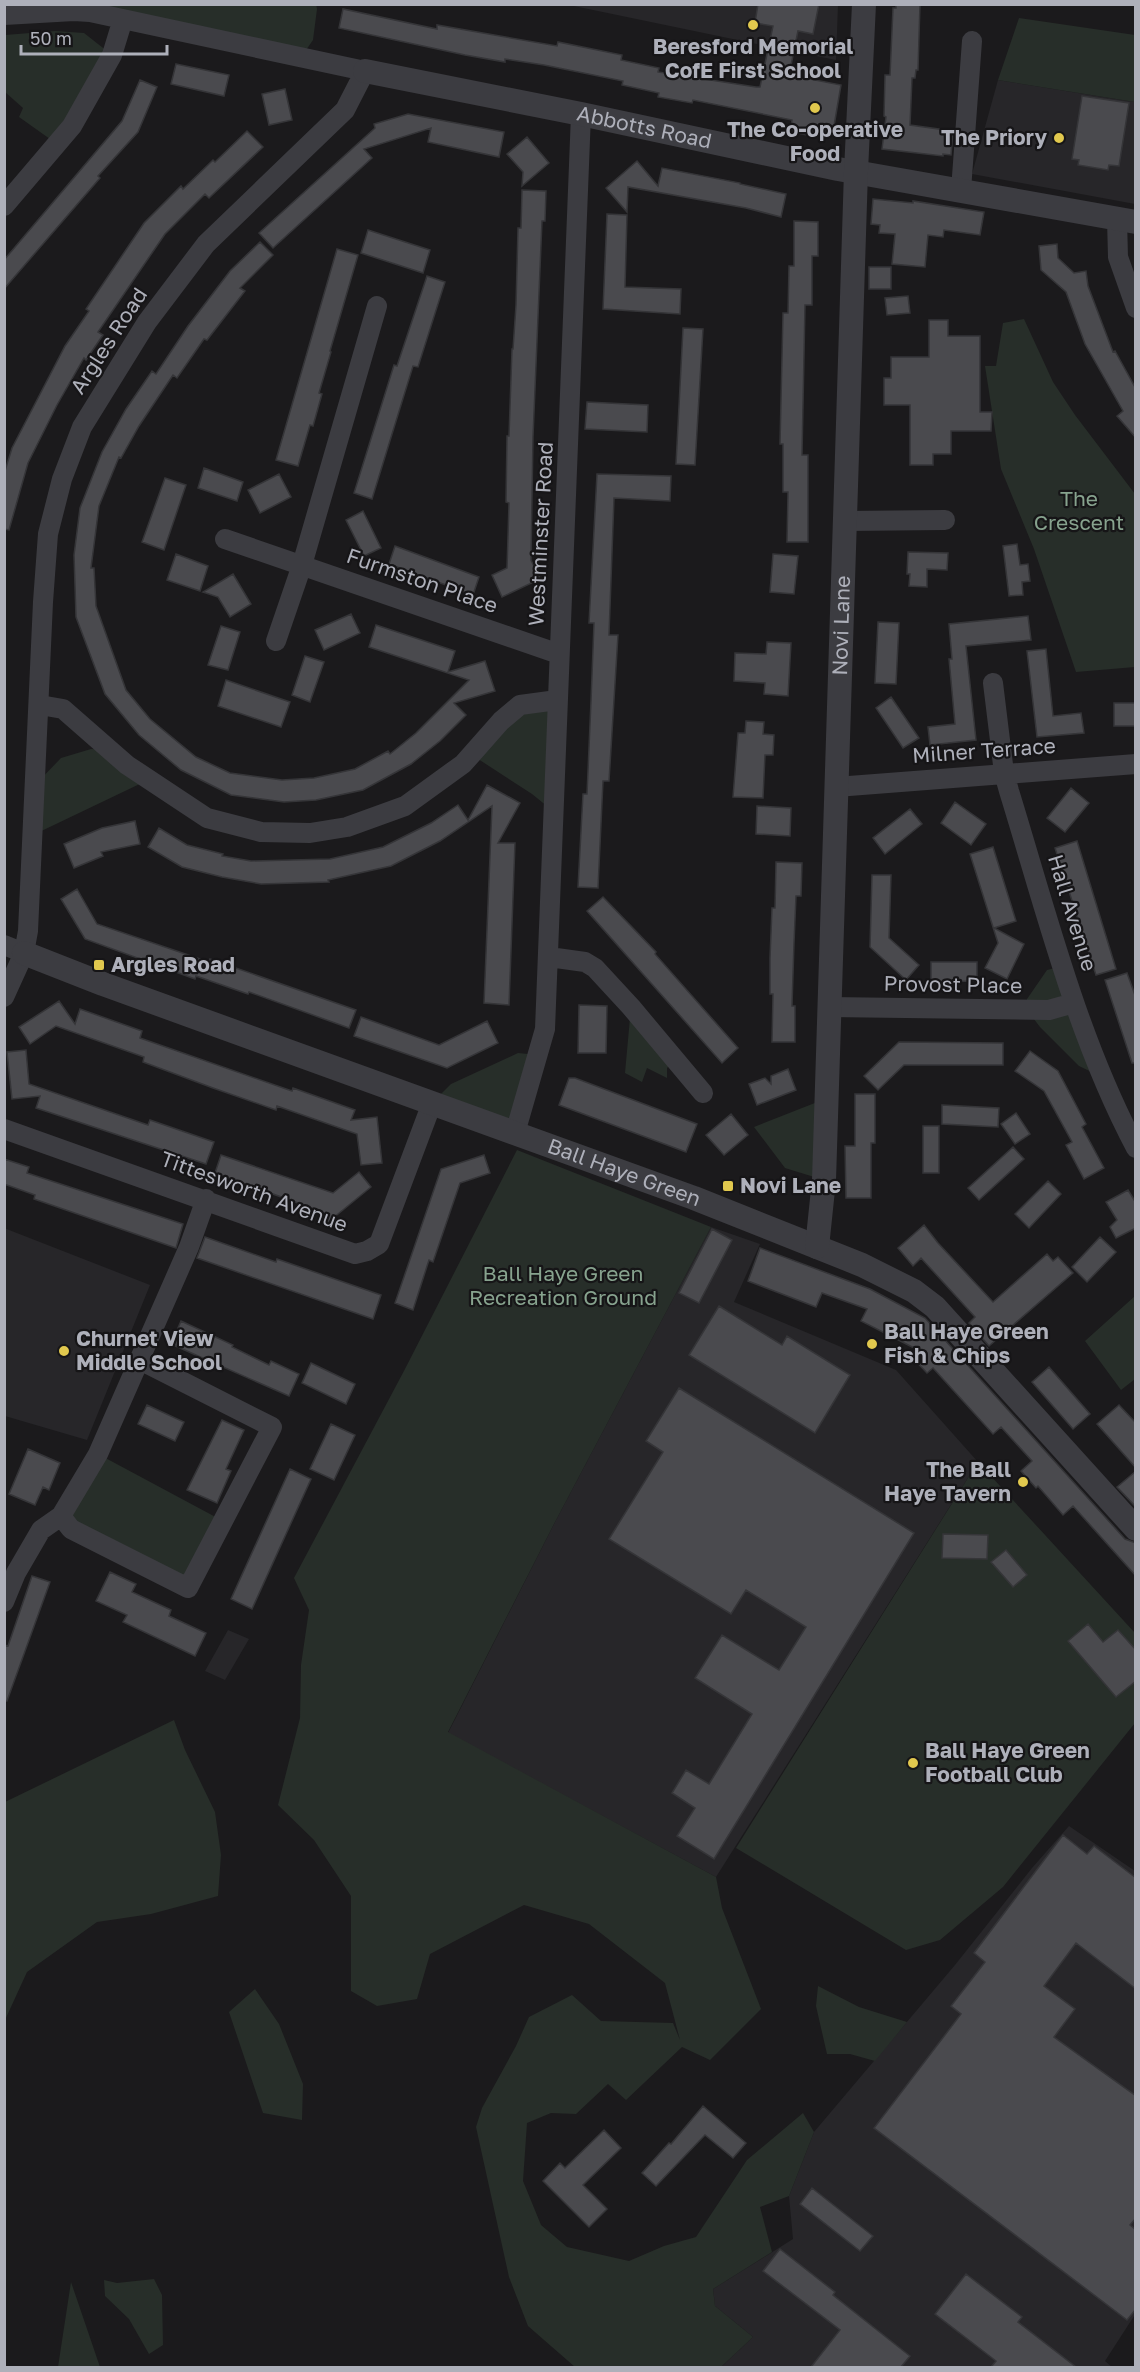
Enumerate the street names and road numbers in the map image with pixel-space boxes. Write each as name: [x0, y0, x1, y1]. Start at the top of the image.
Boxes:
street label: Abbotts Road: [575, 100, 714, 154]
street label: Argles Road: [64, 282, 152, 398]
street label: Westminster Road: [522, 441, 558, 627]
street label: Furmston Place: [343, 542, 501, 618]
street label: Novi Lane: [826, 575, 855, 676]
street label: Milner Terrace: [911, 732, 1057, 768]
street label: Hall Avenue: [1043, 851, 1103, 974]
street label: Provost Place: [883, 970, 1023, 998]
street label: Ball Haye Green: [544, 1132, 704, 1211]
street label: Tittesworth Avenue: [157, 1145, 351, 1237]

